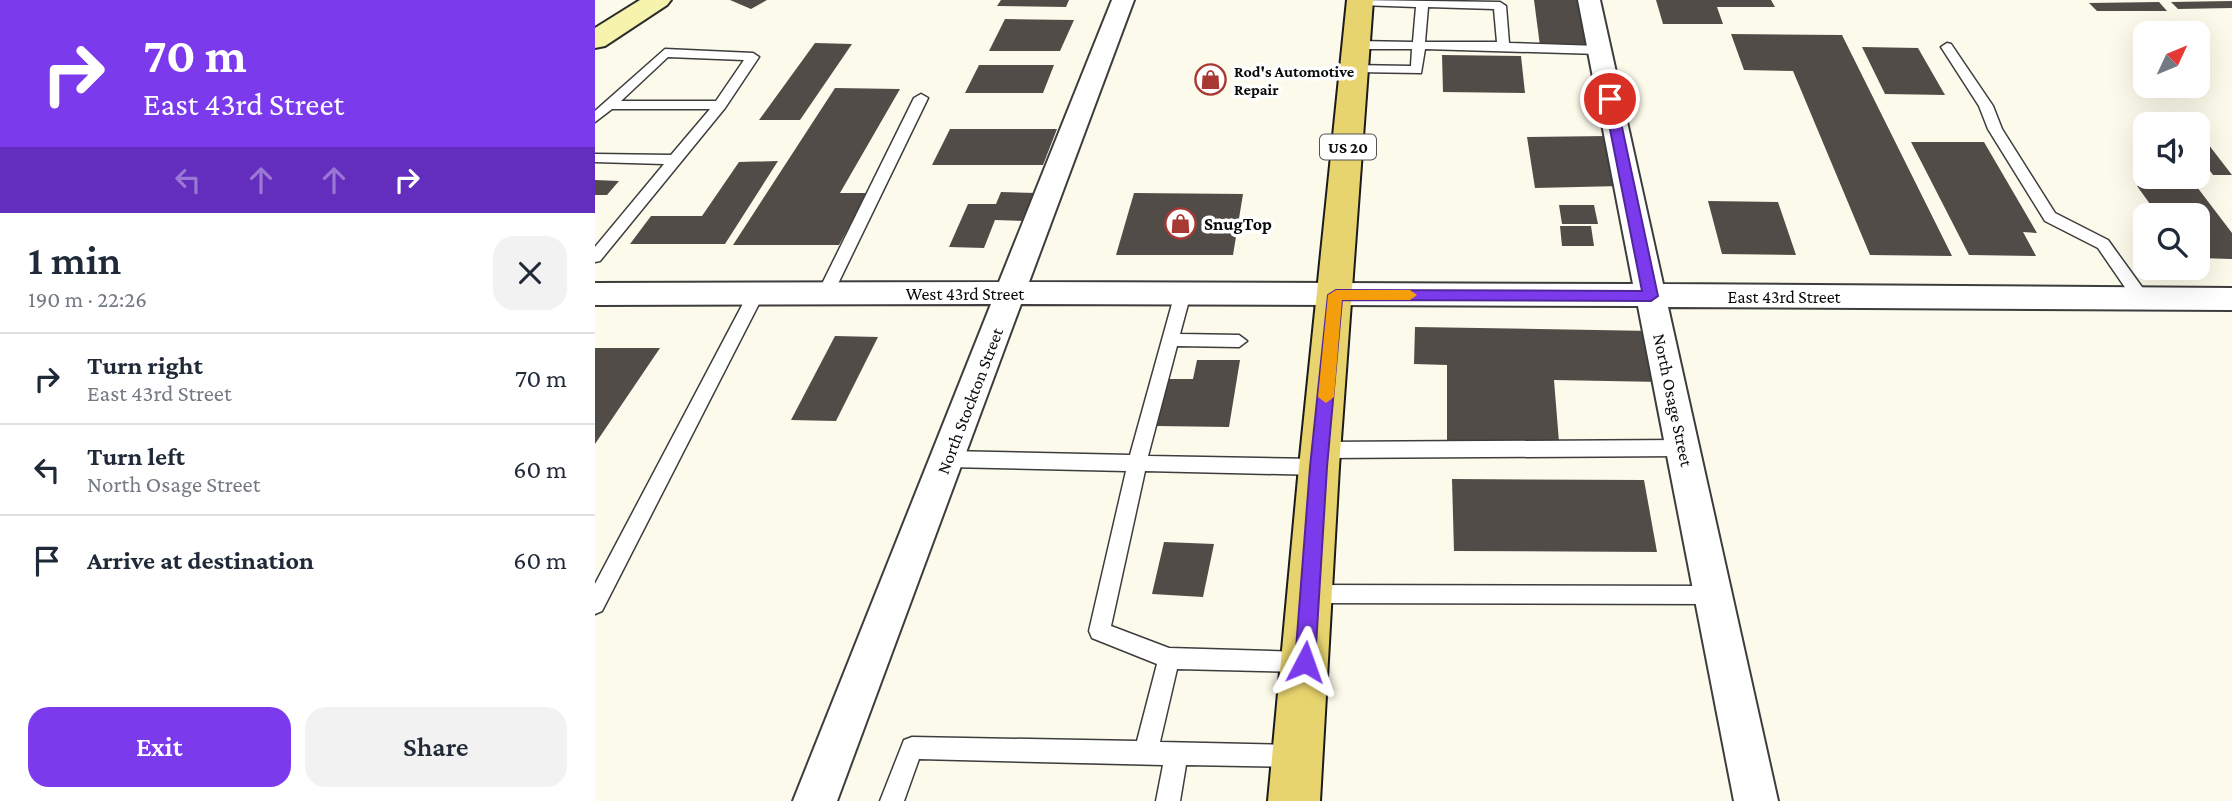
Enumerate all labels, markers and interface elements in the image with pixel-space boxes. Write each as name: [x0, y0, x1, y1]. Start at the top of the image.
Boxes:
north arrow: [2133, 21, 2210, 98]
map controls: [2133, 21, 2210, 280]
icon: right: [28, 28, 119, 119]
text: 70 m: [143, 28, 247, 83]
shop icon: Rod's Automotive Repair: [1194, 63, 1228, 97]
place label: Rod's Automotive Repair: [1234, 63, 1355, 98]
pin: [1580, 69, 1640, 129]
icon: arrive: [1591, 80, 1629, 118]
text: East 43rd Street: [143, 86, 344, 122]
button: sound: [2133, 112, 2210, 189]
road number: US 20: [1320, 134, 1376, 160]
icon: left: [169, 161, 207, 199]
icon: ahead: [242, 161, 280, 199]
icon: ahead: [315, 161, 353, 199]
icon: right: [388, 161, 426, 199]
button: search: [2133, 203, 2210, 280]
shop icon: SnugTop: [1164, 207, 1198, 241]
place label: SnugTop: [1204, 214, 1272, 234]
text: 1 min: [28, 236, 121, 283]
button: close: [493, 236, 567, 310]
street label: West 43rd Street: [906, 284, 1025, 304]
text: 190 m · 22:26: [28, 286, 147, 312]
street label: East 43rd Street: [1727, 287, 1842, 307]
street label: North Stockton Street: [933, 324, 1008, 477]
street label: North Osage Street: [1649, 332, 1697, 469]
text: Turn right: [87, 351, 203, 380]
icon: right: [28, 360, 66, 398]
text: 70 m: [515, 364, 567, 393]
text: East 43rd Street: [87, 380, 232, 406]
text: Turn left: [87, 442, 185, 471]
icon: left: [28, 451, 66, 489]
text: 60 m: [513, 455, 567, 484]
text: North Osage Street: [87, 471, 260, 497]
icon: arrive: [28, 542, 66, 580]
text: Arrive at destination: [87, 546, 314, 575]
text: 60 m: [513, 546, 567, 575]
position arrow: [1268, 625, 1342, 699]
button: Exit: [28, 707, 291, 787]
button: Share: [305, 707, 567, 787]

